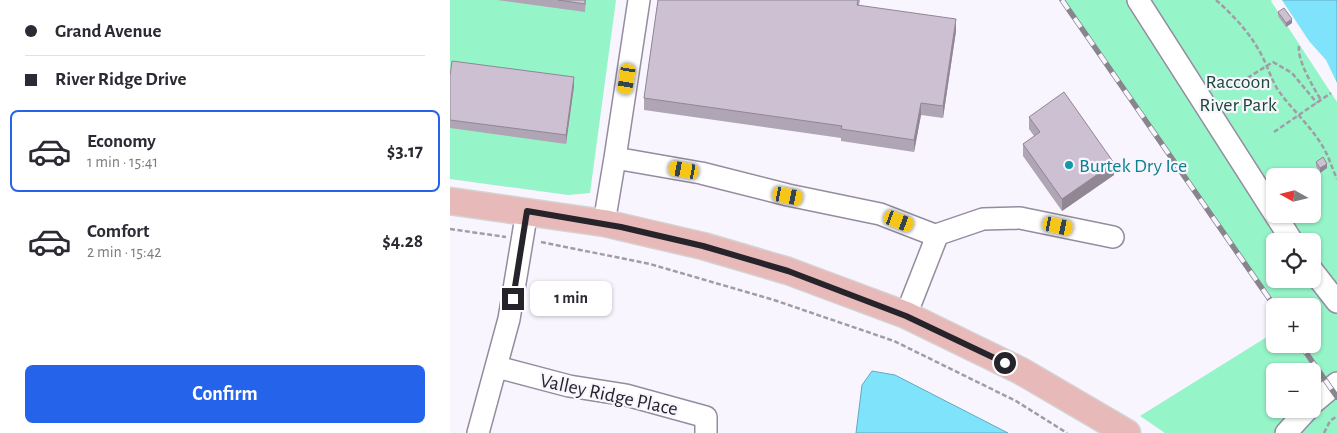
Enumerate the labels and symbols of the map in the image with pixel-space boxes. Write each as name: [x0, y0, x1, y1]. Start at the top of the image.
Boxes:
car: [617, 63, 636, 95]
park label: Raccoon River Park: [1199, 72, 1277, 115]
place label: Burtek Dry Ice: [1079, 156, 1187, 176]
marker: Burtek Dry Ice: [1063, 159, 1075, 171]
car: [667, 160, 700, 180]
north arrow: [1266, 168, 1321, 222]
car: [771, 186, 804, 206]
car: [882, 209, 915, 233]
car: [1041, 216, 1074, 236]
callout: 1 min: [530, 282, 613, 316]
route end: [502, 288, 524, 310]
route start: [994, 352, 1016, 374]
street label: Valley Ridge Place: [538, 371, 680, 419]

